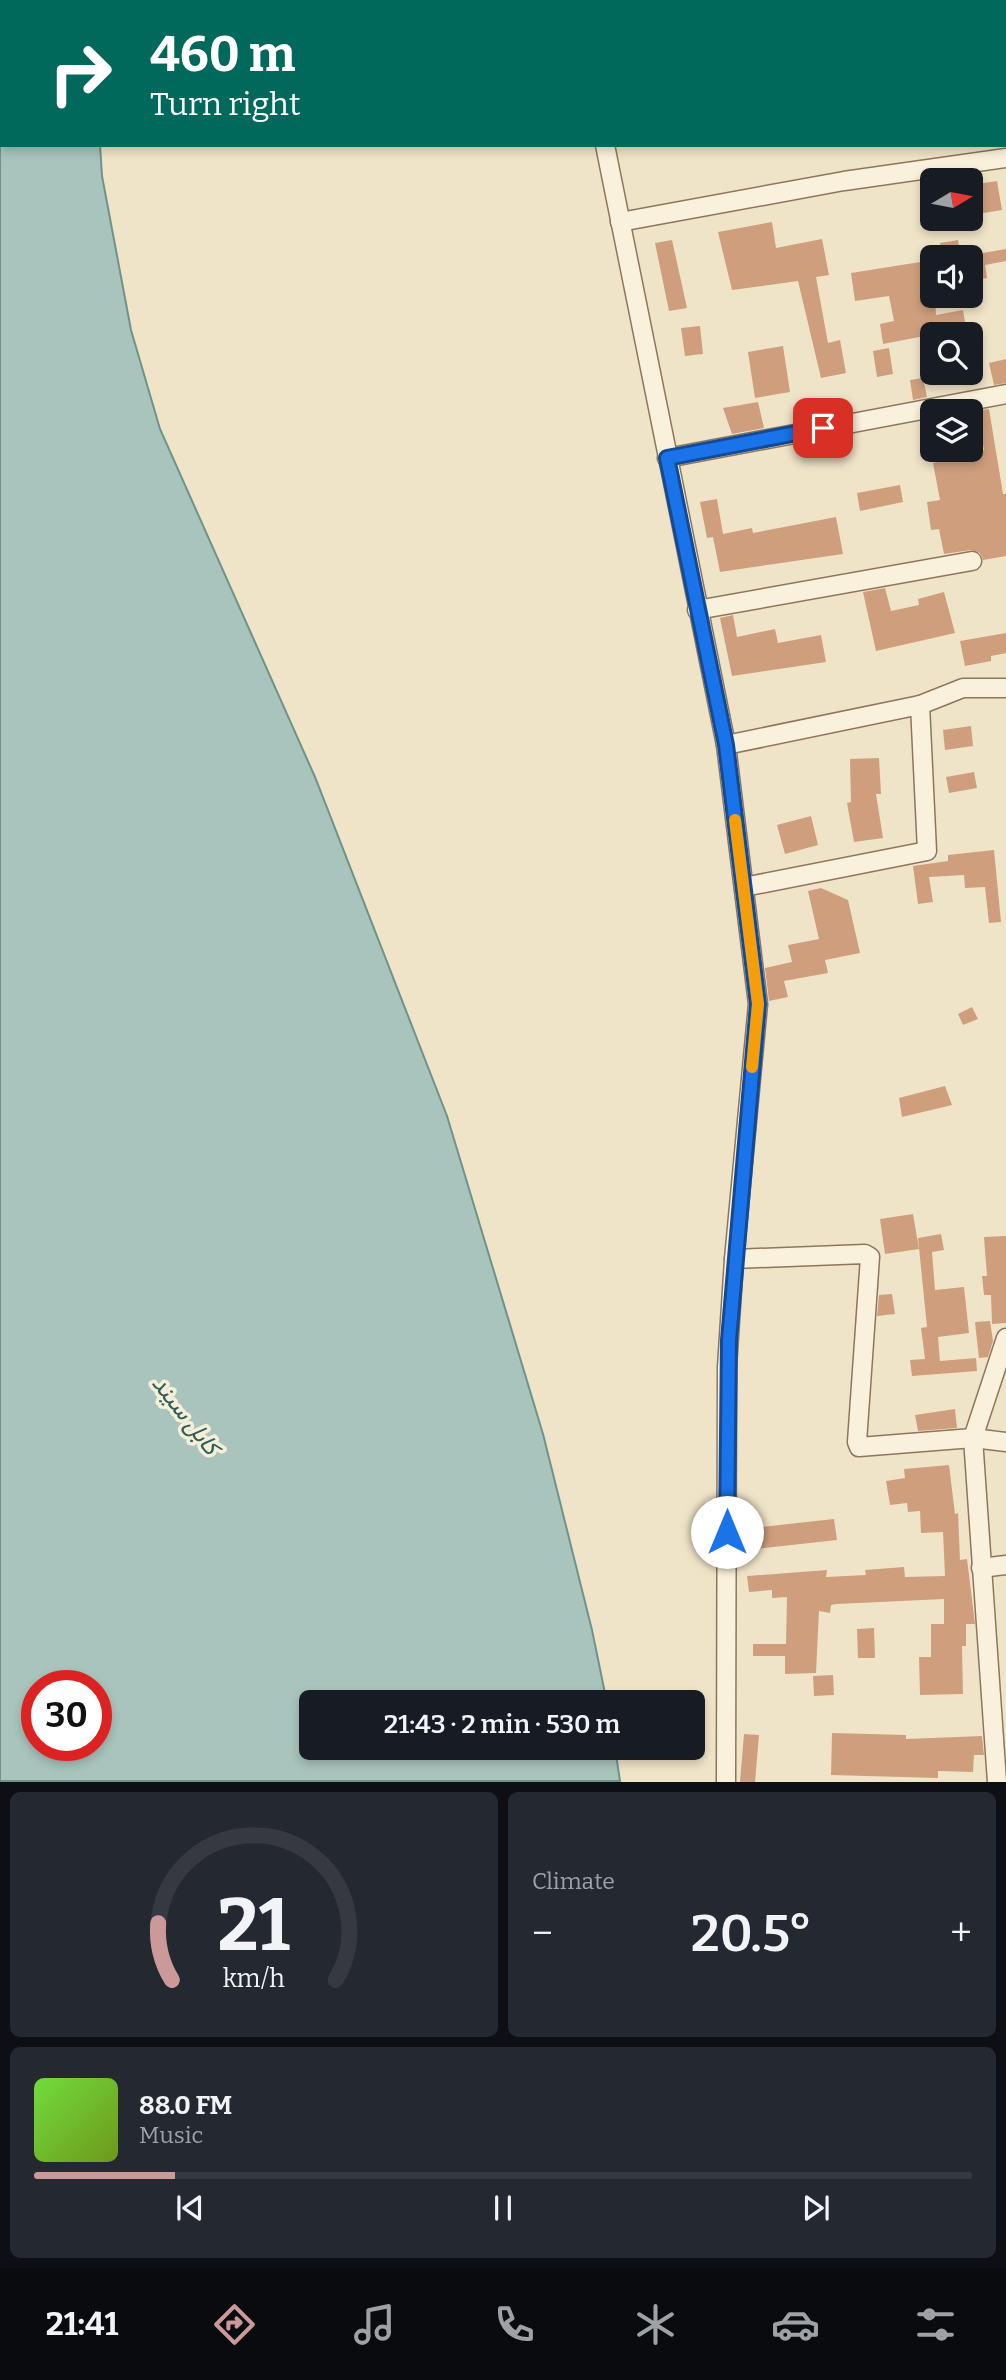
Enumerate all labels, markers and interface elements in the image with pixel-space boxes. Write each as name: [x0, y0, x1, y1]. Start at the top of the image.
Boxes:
text: 460 m: [150, 25, 295, 84]
icon: right: [35, 28, 126, 119]
text: Turn right: [150, 85, 301, 123]
north arrow: [920, 168, 984, 231]
map controls: [920, 168, 983, 462]
button: sound: [920, 245, 983, 308]
button: search: [920, 322, 983, 385]
pin: [793, 398, 853, 458]
button: layers: [920, 399, 983, 462]
icon: arrive: [804, 409, 842, 447]
water label: کابل سيند: [146, 1370, 228, 1464]
position arrow: [690, 1495, 764, 1569]
speed limit sign: 30: [21, 1670, 112, 1761]
text: 21:43 · 2 min · 530 m: [384, 1709, 620, 1740]
text: Climate: [532, 1867, 615, 1895]
text: 21: [218, 1883, 291, 1970]
text: 20.5°: [691, 1902, 813, 1965]
text: −: [532, 1910, 553, 1956]
text: +: [950, 1910, 972, 1956]
text: km/h: [223, 1964, 285, 1994]
text: 88.0 FM: [139, 2090, 232, 2121]
text: Music: [139, 2121, 203, 2149]
icon: previous: [171, 2189, 209, 2227]
icon: pause: [484, 2189, 522, 2227]
icon: next: [797, 2189, 835, 2227]
icon: directions: [210, 2300, 259, 2349]
icon: music: [350, 2300, 399, 2349]
icon: phone: [490, 2300, 539, 2349]
icon: climate: [631, 2300, 680, 2349]
icon: car: [771, 2300, 820, 2349]
icon: filters: [911, 2300, 960, 2349]
text: 21:41: [46, 2305, 118, 2343]

